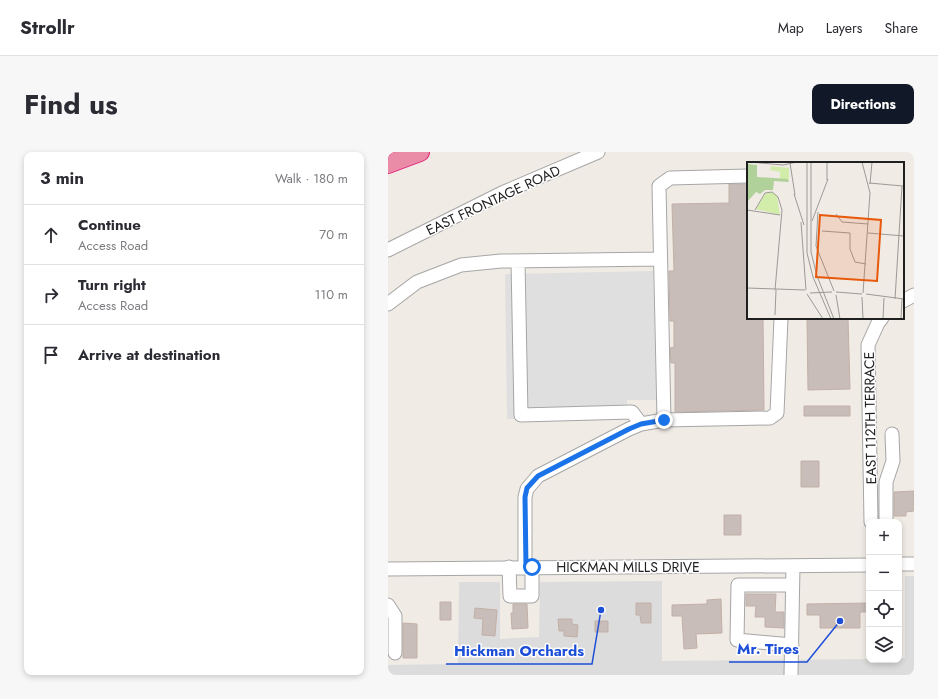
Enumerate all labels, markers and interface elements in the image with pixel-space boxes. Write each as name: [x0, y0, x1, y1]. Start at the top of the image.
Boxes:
text: Strollr: [20, 14, 75, 41]
text: Map: [778, 18, 804, 38]
text: Layers: [826, 18, 862, 38]
text: Share: [884, 18, 918, 38]
text: Find us: [24, 84, 118, 125]
button: Directions: [812, 84, 914, 124]
street label: EAST FRONTAGE ROAD: [423, 160, 563, 240]
inset map: [747, 162, 904, 319]
text: 3 min: [40, 166, 84, 190]
text: Walk · 180 m: [275, 169, 348, 188]
text: Continue: [78, 214, 141, 236]
icon: ahead: [40, 224, 62, 246]
text: 70 m: [319, 225, 348, 244]
text: Access Road: [78, 236, 148, 255]
text: Turn right: [78, 274, 146, 296]
icon: right: [40, 284, 62, 306]
text: 110 m: [314, 285, 348, 304]
text: Access Road: [78, 296, 148, 315]
icon: arrive: [40, 344, 62, 366]
text: Arrive at destination: [78, 344, 220, 366]
street label: EAST 112TH TERRACE: [859, 352, 881, 484]
route end: [655, 411, 673, 429]
map controls: [866, 519, 902, 663]
button: +: [866, 519, 902, 555]
button: −: [866, 555, 902, 591]
street label: HICKMAN MILLS DRIVE: [556, 557, 700, 577]
route start: [523, 558, 541, 576]
button: locate: [866, 591, 902, 627]
button: layers: [866, 627, 902, 663]
callout: Mr. Tires: [729, 635, 807, 662]
callout: Hickman Orchards: [446, 637, 592, 664]
text: Mr. Tires: [737, 638, 799, 660]
text: Hickman Orchards: [454, 640, 584, 662]

